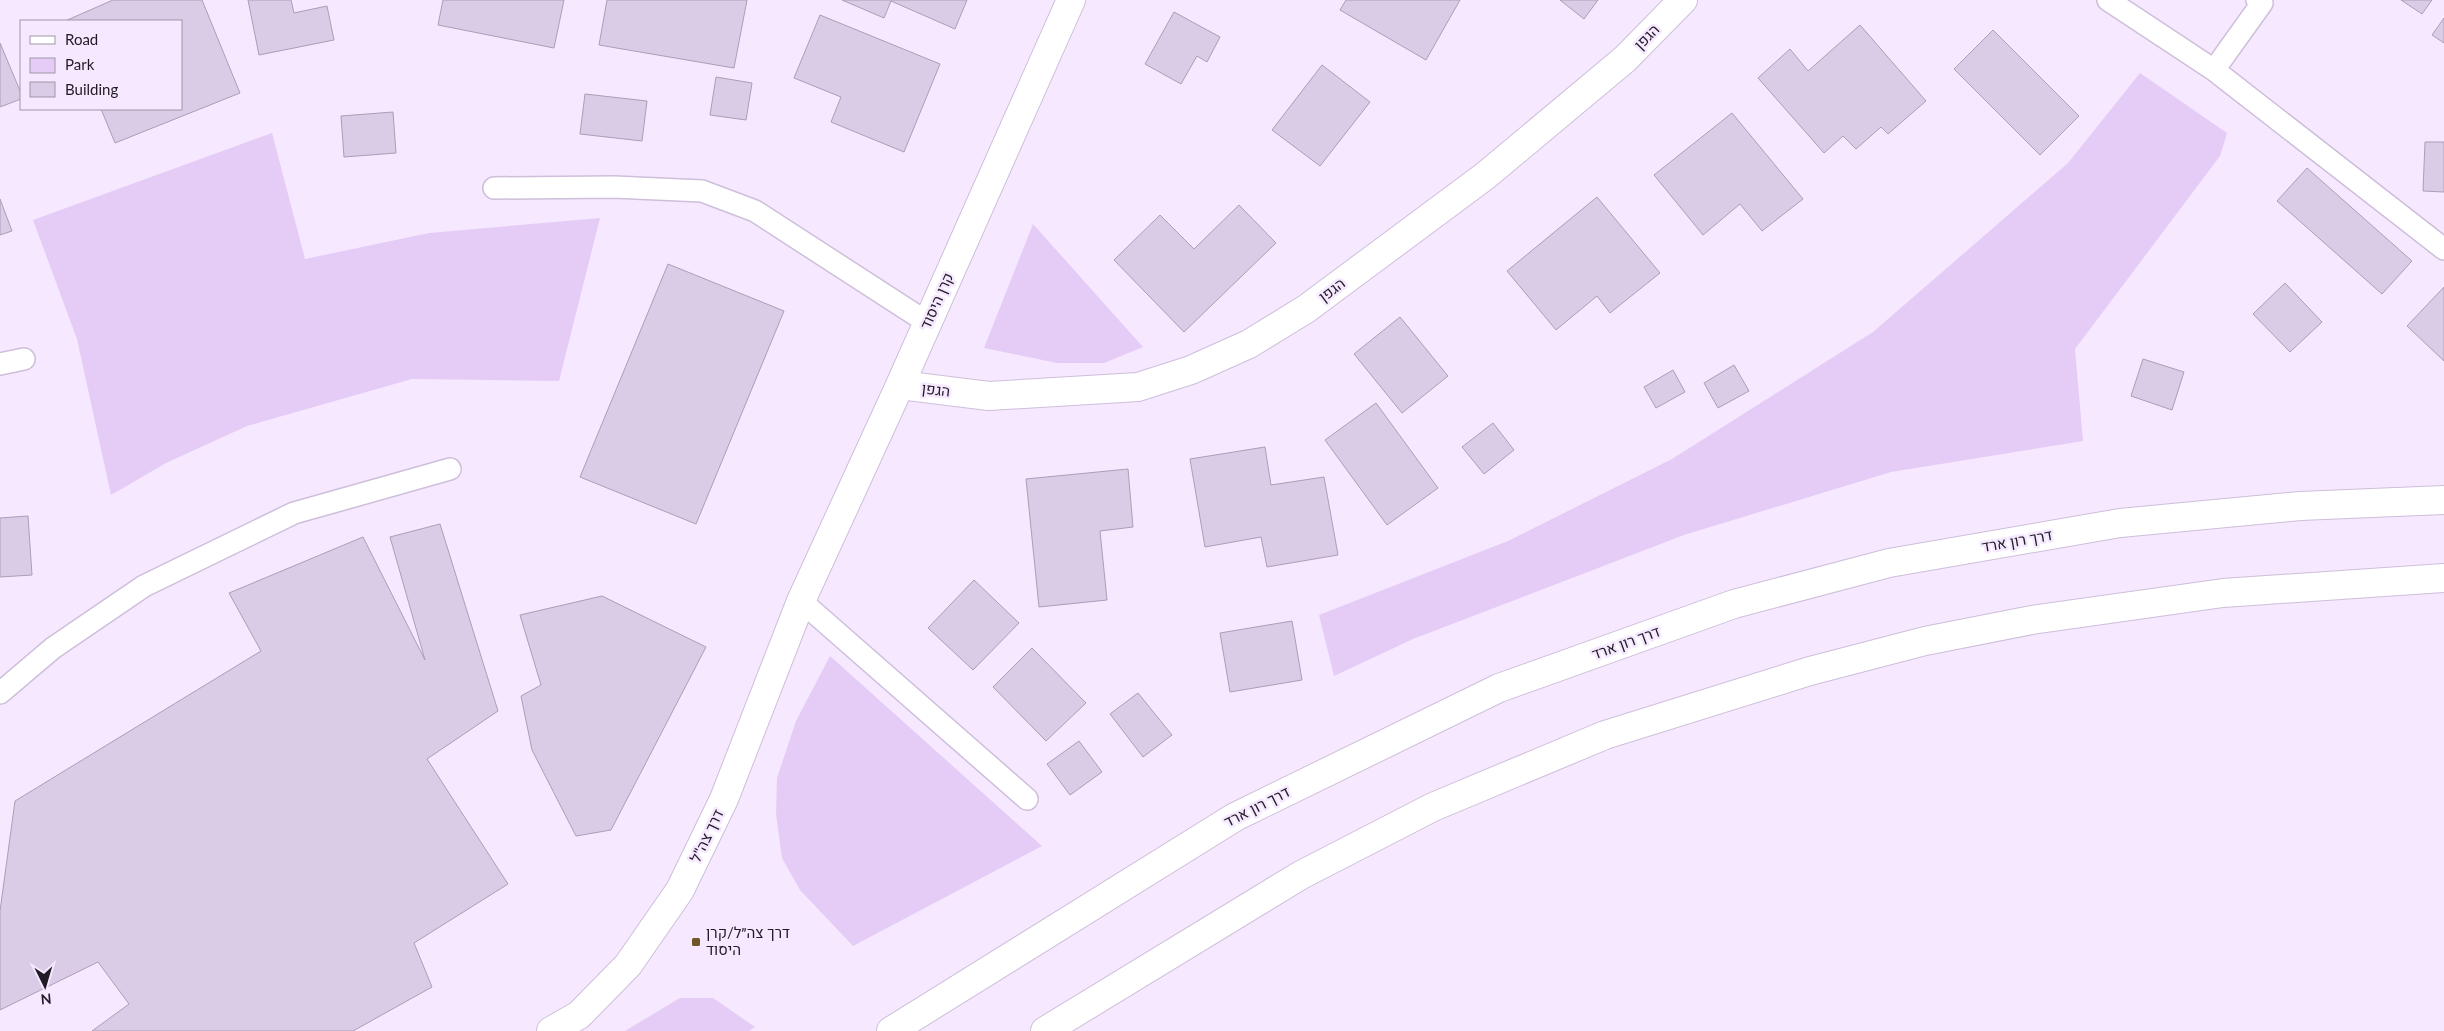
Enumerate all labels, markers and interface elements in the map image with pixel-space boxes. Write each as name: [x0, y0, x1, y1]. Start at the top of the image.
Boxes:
legend: [20, 20, 182, 110]
street label: הגפן: [1630, 20, 1663, 53]
text: Road: [65, 30, 98, 48]
text: Park: [65, 55, 95, 73]
text: Building: [65, 80, 118, 98]
street label: קרן היסוד: [916, 270, 957, 332]
street label: הגפן: [1315, 273, 1348, 305]
street label: הגפן: [921, 378, 951, 400]
street label: דרך רון ארד: [1980, 525, 2054, 555]
street label: דרך רון ארד: [1589, 621, 1662, 663]
street label: דרך רון ארד: [1221, 782, 1293, 830]
street label: דרך צה"ל: [686, 806, 727, 865]
place label: דרך צה״ל/קרן היסוד: [706, 923, 790, 958]
marker: דרך צה״ל/קרן היסוד: [690, 936, 702, 948]
north arrow: [20, 961, 70, 1011]
text: N: [40, 991, 52, 1008]

